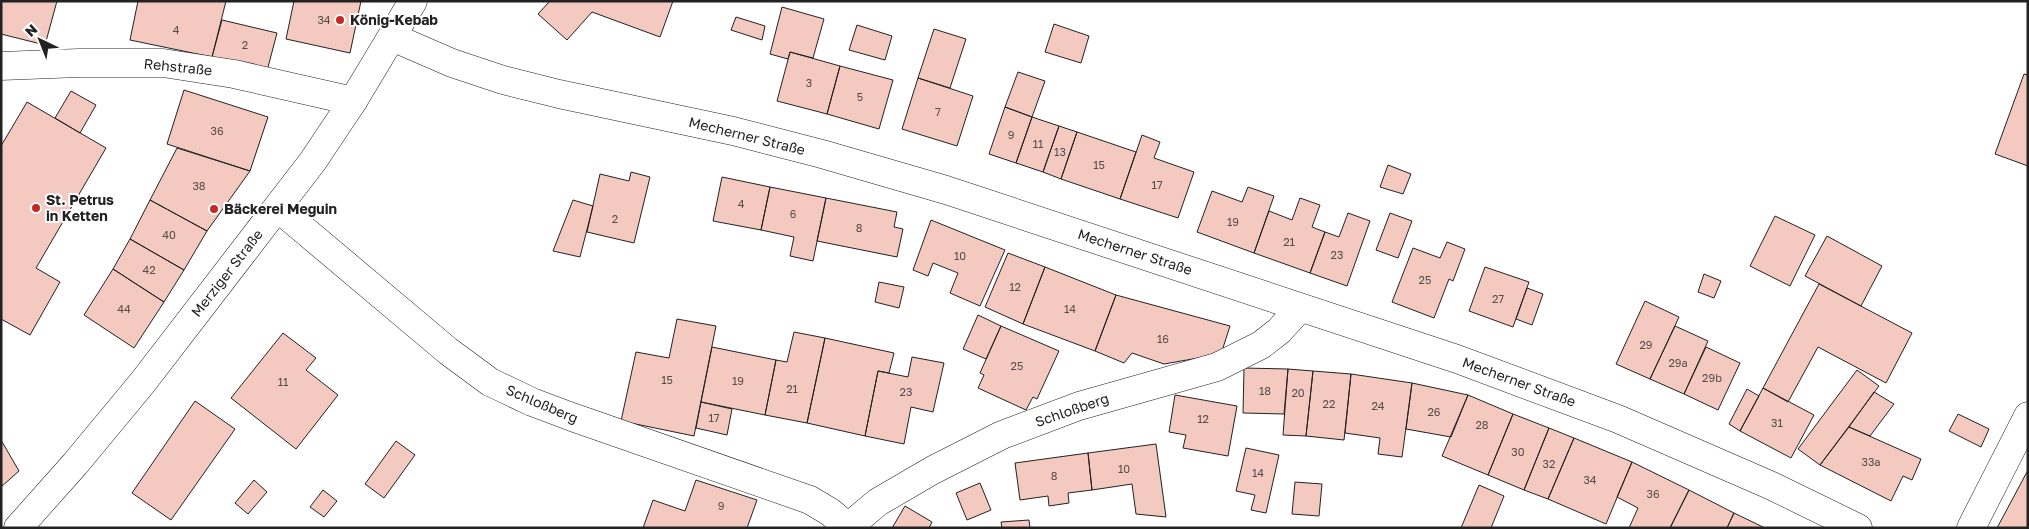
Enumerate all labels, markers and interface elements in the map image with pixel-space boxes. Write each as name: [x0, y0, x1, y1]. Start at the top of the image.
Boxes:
place label: König-Kebab: [350, 11, 438, 28]
house number: 34: [317, 13, 331, 26]
marker: König-Kebab: [334, 14, 346, 26]
north arrow: [15, 15, 65, 65]
text: N: [21, 20, 40, 40]
house number: 4: [173, 23, 180, 36]
house number: 2: [242, 38, 248, 51]
street label: Rehstraße: [143, 54, 213, 79]
house number: 3: [806, 76, 812, 89]
house number: 5: [857, 90, 863, 103]
house number: 7: [935, 105, 941, 118]
street label: Mecherner Straße: [687, 113, 807, 158]
house number: 36: [210, 124, 224, 137]
house number: 9: [1008, 128, 1014, 141]
house number: 11: [1033, 137, 1043, 150]
house number: 13: [1054, 145, 1066, 158]
house number: 15: [1093, 158, 1105, 171]
house number: 17: [1151, 178, 1163, 191]
house number: 38: [192, 179, 206, 192]
place label: St. Petrus in Ketten: [46, 191, 114, 224]
house number: 4: [738, 197, 745, 210]
place label: Bäckerei Meguin: [224, 200, 337, 217]
marker: St. Petrus in Ketten: [30, 202, 42, 214]
marker: Bäckerei Meguin: [208, 203, 220, 215]
house number: 6: [790, 207, 797, 220]
house number: 2: [612, 212, 618, 225]
house number: 19: [1227, 215, 1239, 228]
house number: 8: [856, 221, 863, 234]
street label: Mecherner Straße: [1076, 225, 1195, 278]
street label: Merziger Straße: [187, 226, 266, 320]
house number: 40: [162, 228, 176, 241]
house number: 21: [1283, 235, 1295, 248]
house number: 23: [1331, 248, 1343, 261]
house number: 10: [954, 249, 966, 262]
house number: 42: [142, 263, 156, 276]
house number: 25: [1419, 273, 1431, 286]
house number: 12: [1009, 280, 1021, 293]
house number: 27: [1492, 292, 1504, 305]
house number: 44: [117, 302, 131, 315]
house number: 14: [1064, 302, 1076, 315]
house number: 16: [1157, 332, 1169, 345]
house number: 29: [1639, 338, 1653, 351]
street label: Mecherner Straße: [1460, 353, 1578, 410]
house number: 29a: [1668, 356, 1688, 369]
house number: 25: [1011, 359, 1023, 372]
house number: 29b: [1702, 371, 1722, 384]
house number: 15: [661, 373, 673, 386]
house number: 19: [732, 374, 744, 387]
house number: 11: [278, 375, 288, 388]
street label: Schloßberg: [504, 381, 581, 426]
house number: 21: [786, 382, 798, 395]
house number: 18: [1259, 384, 1271, 397]
house number: 23: [900, 385, 912, 398]
house number: 20: [1291, 386, 1305, 399]
street label: Schloßberg: [1033, 389, 1111, 430]
house number: 22: [1323, 397, 1335, 410]
house number: 24: [1371, 399, 1385, 412]
house number: 26: [1427, 405, 1441, 418]
house number: 17: [708, 411, 720, 424]
house number: 12: [1197, 412, 1209, 425]
house number: 31: [1771, 416, 1783, 429]
house number: 28: [1475, 418, 1489, 431]
house number: 30: [1511, 445, 1525, 458]
house number: 33a: [1861, 455, 1881, 468]
house number: 32: [1543, 457, 1555, 470]
house number: 10: [1118, 462, 1130, 475]
house number: 14: [1252, 466, 1264, 479]
house number: 8: [1051, 469, 1058, 482]
house number: 34: [1583, 473, 1597, 486]
house number: 36: [1646, 487, 1660, 500]
house number: 9: [718, 499, 724, 512]

